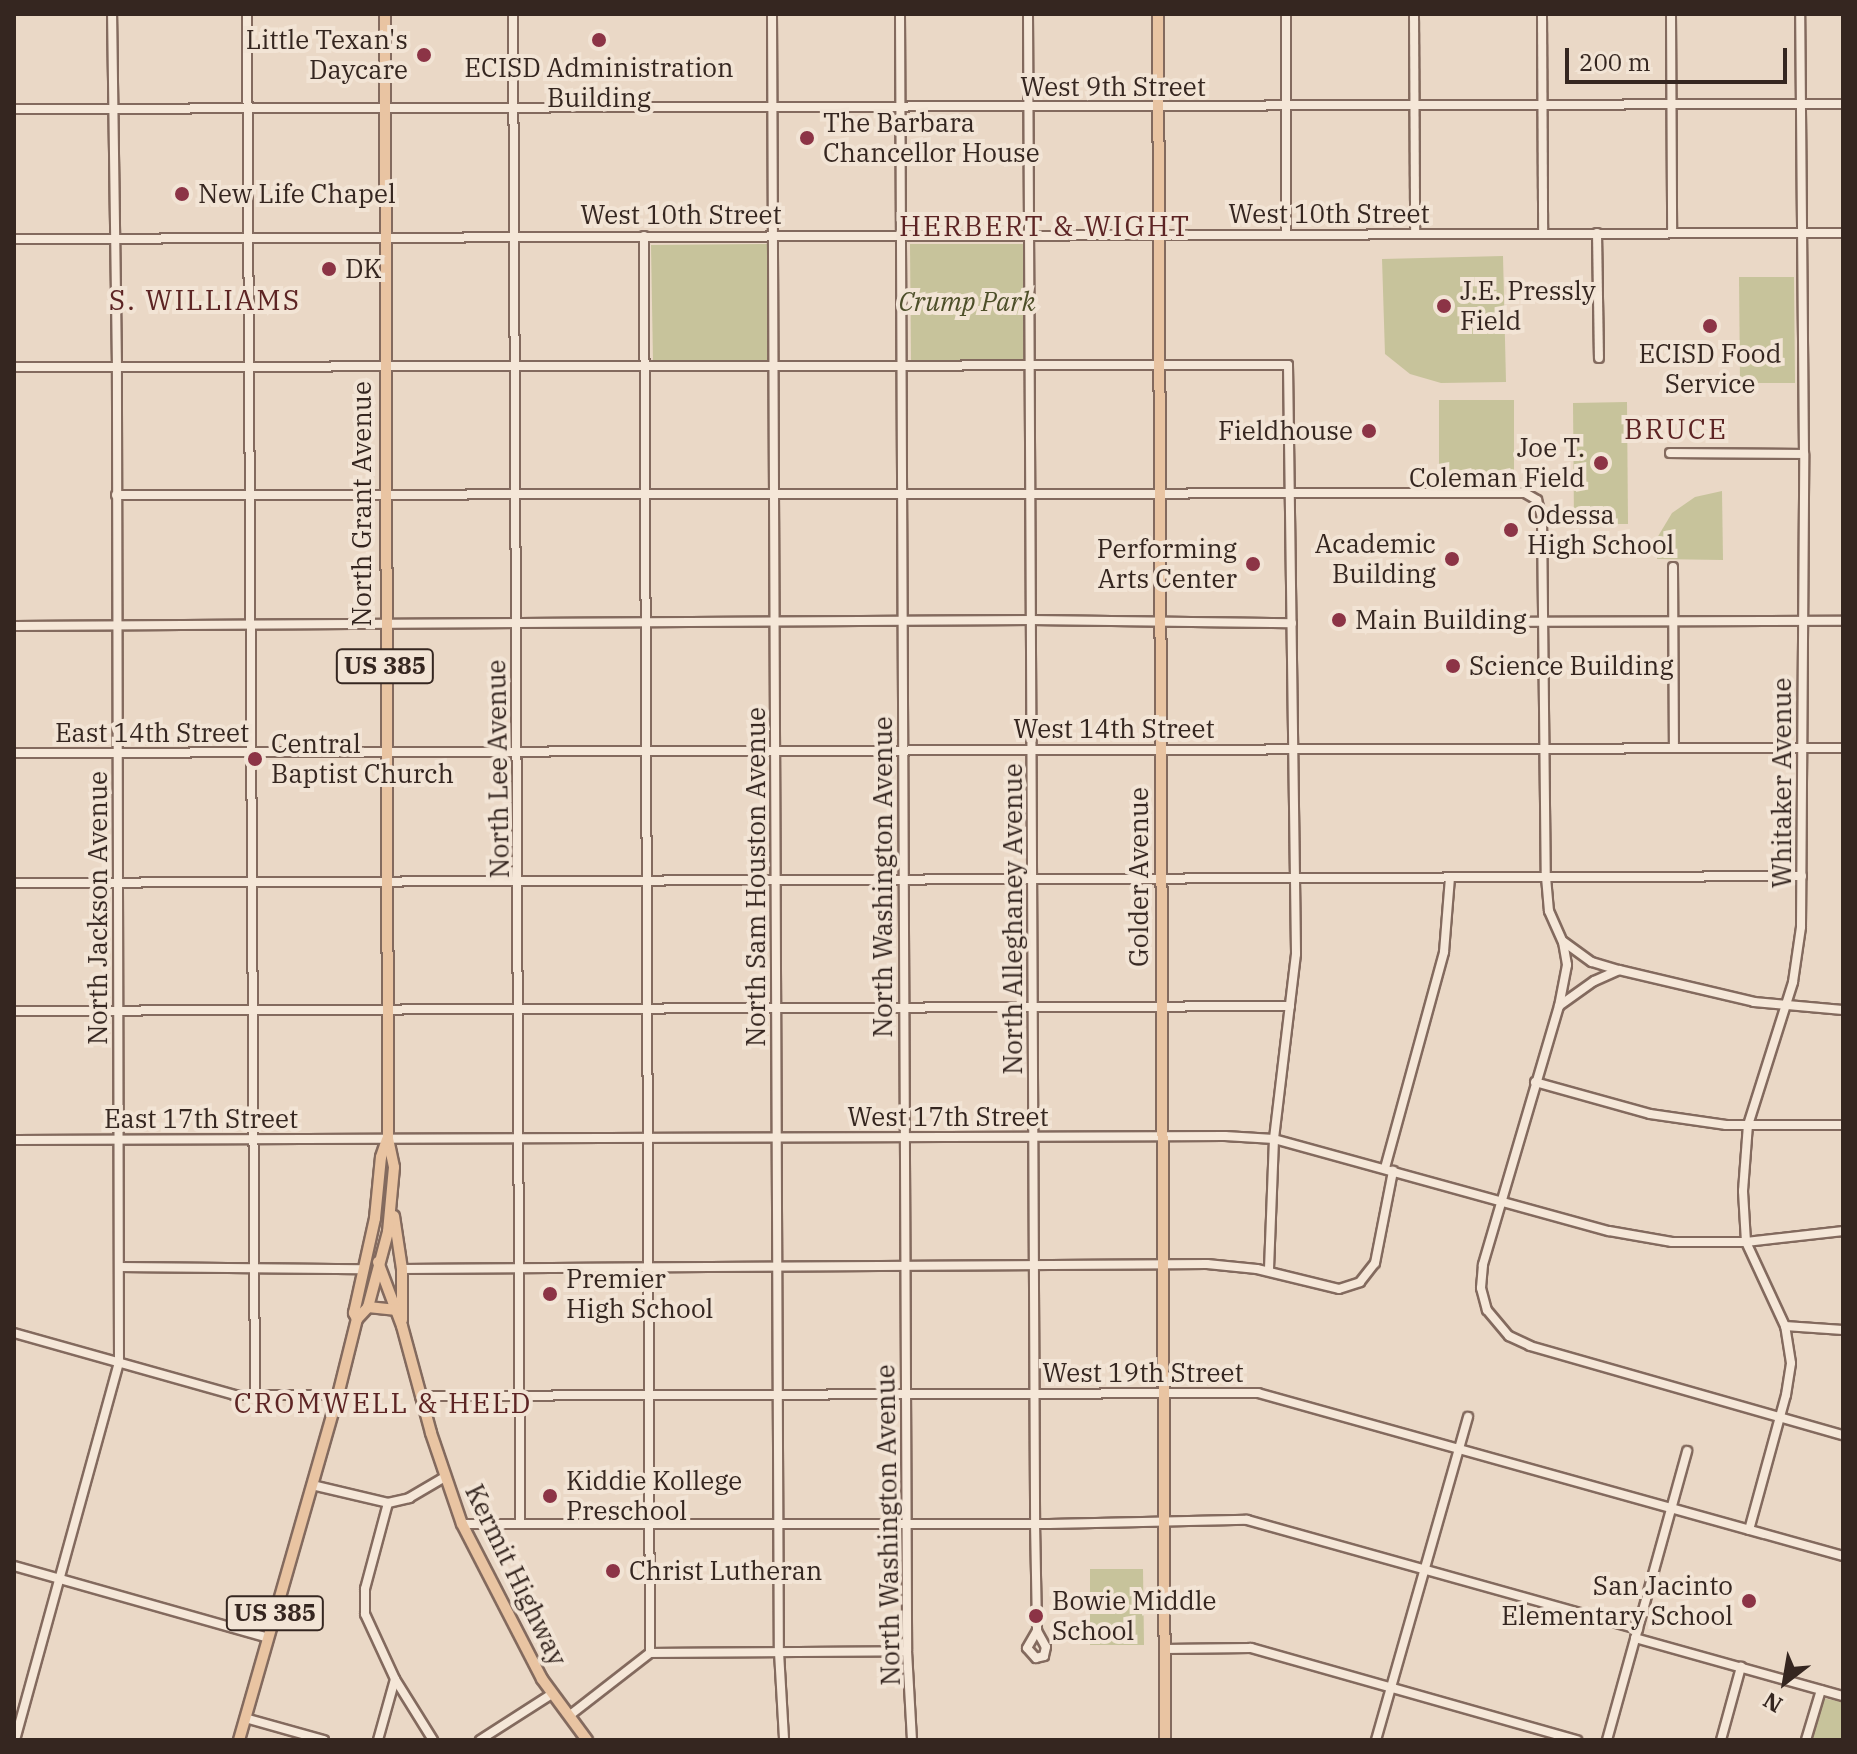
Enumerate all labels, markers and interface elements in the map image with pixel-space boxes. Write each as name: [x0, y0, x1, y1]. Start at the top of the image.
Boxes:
place label: Little Texan's Daycare: [246, 24, 408, 86]
marker: ECISD Administration Building: [590, 31, 608, 49]
scale bar: [1569, 32, 1791, 82]
marker: Little Texan's Daycare: [415, 46, 433, 64]
text: 200 m: [1579, 46, 1651, 78]
place label: ECISD Administration Building: [464, 52, 734, 114]
street label: West 9th Street: [1020, 71, 1206, 103]
place label: The Barbara Chancellor House: [823, 107, 1040, 168]
marker: The Barbara Chancellor House: [798, 129, 816, 147]
place label: New Life Chapel: [198, 178, 396, 210]
marker: New Life Chapel: [173, 185, 191, 203]
street label: West 10th Street: [1228, 198, 1430, 230]
street label: West 10th Street: [580, 199, 782, 231]
district label: HERBERT & WIGHT: [899, 209, 1191, 243]
place label: DK: [345, 253, 382, 285]
marker: DK: [320, 260, 338, 278]
place label: J.E. Pressly Field: [1460, 275, 1596, 336]
district label: S. WILLIAMS: [109, 283, 301, 317]
park label: Crump Park: [899, 286, 1035, 318]
marker: J.E. Pressly Field: [1435, 297, 1453, 315]
marker: ECISD Food Service: [1701, 317, 1719, 335]
place label: ECISD Food Service: [1638, 338, 1782, 400]
street label: North Grant Avenue: [346, 381, 378, 627]
district label: BRUCE: [1624, 412, 1728, 446]
place label: Fieldhouse: [1218, 415, 1353, 447]
marker: Fieldhouse: [1360, 422, 1378, 440]
place label: Joe T. Coleman Field: [1409, 432, 1585, 494]
marker: Joe T. Coleman Field: [1592, 454, 1610, 472]
place label: Odessa High School: [1527, 499, 1674, 560]
marker: Odessa High School: [1502, 521, 1520, 539]
place label: Academic Building: [1315, 528, 1436, 590]
place label: Performing Arts Center: [1097, 533, 1237, 594]
marker: Academic Building: [1443, 550, 1461, 568]
marker: Performing Arts Center: [1244, 555, 1262, 573]
place label: Main Building: [1355, 604, 1527, 636]
marker: Main Building: [1330, 611, 1348, 629]
road number: US 385: [335, 646, 435, 686]
place label: Science Building: [1469, 650, 1674, 682]
marker: Science Building: [1444, 657, 1462, 675]
street label: North Lee Avenue: [480, 659, 516, 879]
street label: Whitaker Avenue: [1766, 678, 1798, 888]
street label: North Sam Houston Avenue: [740, 707, 772, 1047]
street label: West 14th Street: [1013, 713, 1215, 745]
street label: North Washington Avenue: [867, 716, 899, 1038]
street label: East 14th Street: [55, 717, 249, 749]
place label: Central Baptist Church: [271, 728, 454, 790]
marker: Central Baptist Church: [246, 750, 264, 768]
street label: North Alleghaney Avenue: [997, 763, 1029, 1075]
street label: North Jackson Avenue: [82, 771, 114, 1045]
street label: Golder Avenue: [1123, 787, 1155, 967]
street label: West 17th Street: [847, 1101, 1049, 1133]
street label: East 17th Street: [104, 1103, 298, 1135]
place label: Premier High School: [566, 1263, 713, 1324]
marker: Premier High School: [541, 1285, 559, 1303]
street label: West 19th Street: [1042, 1357, 1244, 1389]
street label: North Washington Avenue: [870, 1364, 906, 1686]
district label: CROMWELL & HELD: [234, 1386, 532, 1420]
place label: Kiddie Kollege Preschool: [566, 1465, 742, 1526]
street label: Kermit Highway: [459, 1479, 573, 1671]
marker: Kiddie Kollege Preschool: [541, 1487, 559, 1505]
place label: Christ Lutheran: [629, 1555, 822, 1587]
marker: Christ Lutheran: [604, 1562, 622, 1580]
place label: San Jacinto Elementary School: [1501, 1570, 1733, 1632]
place label: Bowie Middle School: [1052, 1585, 1216, 1646]
marker: San Jacinto Elementary School: [1740, 1592, 1758, 1610]
road number: US 385: [225, 1593, 325, 1633]
marker: Bowie Middle School: [1027, 1607, 1045, 1625]
north arrow: [1745, 1642, 1825, 1722]
text: N: [1757, 1686, 1787, 1720]

